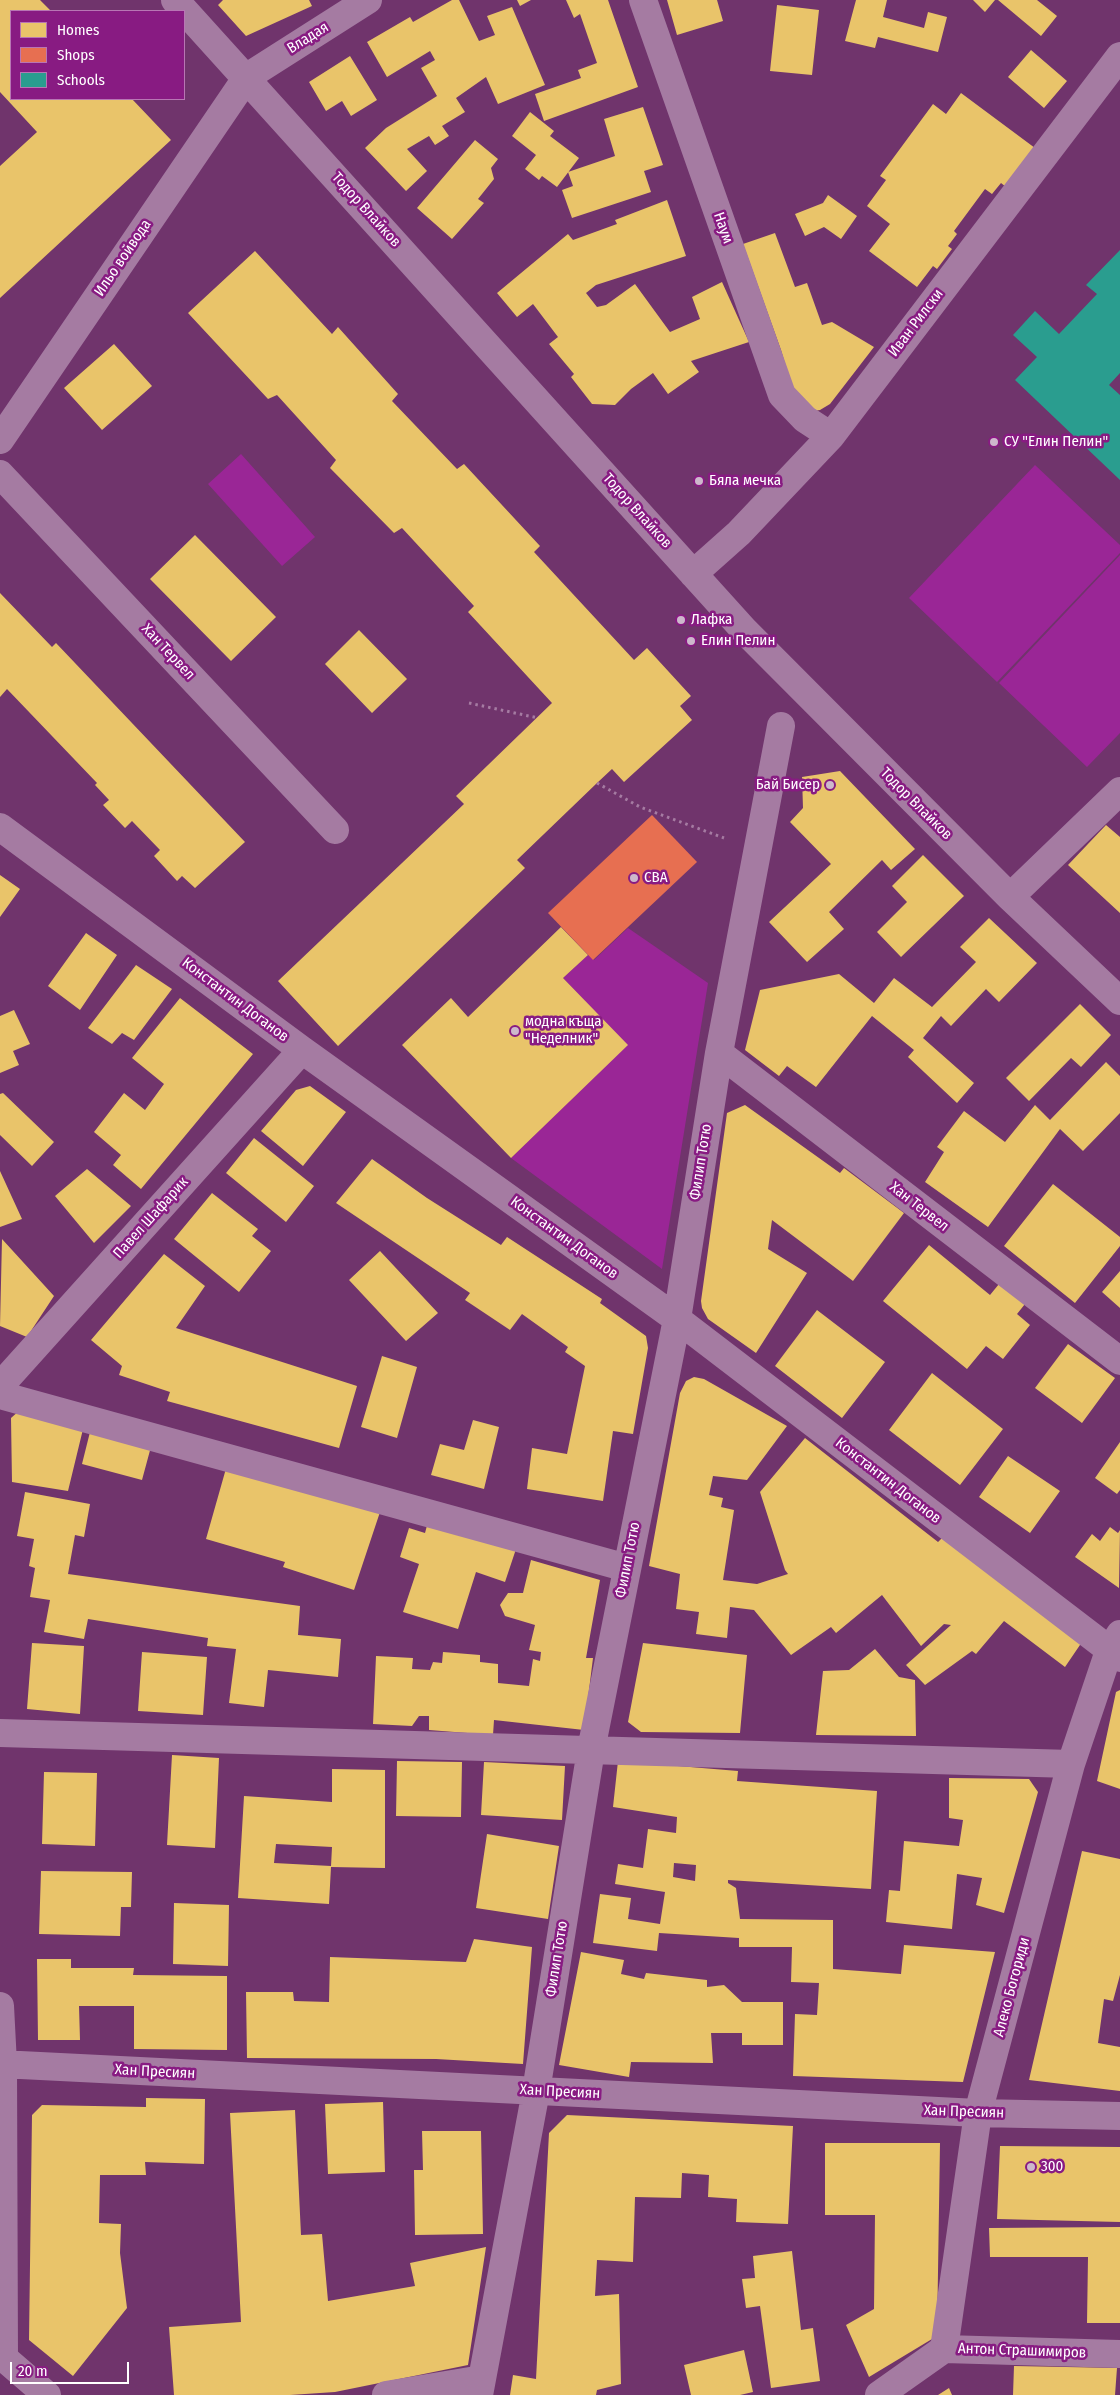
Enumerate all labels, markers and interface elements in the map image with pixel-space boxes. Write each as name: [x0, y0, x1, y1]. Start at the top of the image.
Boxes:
legend: [10, 10, 185, 100]
street label: Владая: [284, 18, 332, 58]
text: Homes: [57, 21, 99, 39]
text: Shops: [57, 46, 95, 64]
text: Schools: [57, 71, 105, 89]
street label: Тодор Влайков: [328, 169, 404, 251]
street label: Наум: [709, 210, 737, 246]
street label: Ильо войвода: [91, 216, 155, 300]
street label: Иван Рилски: [885, 286, 947, 360]
place label: СУ "Елин Пелин": [1004, 433, 1108, 451]
marker: СУ "Елин Пелин": [988, 436, 1000, 448]
street label: Тодор Влайков: [599, 470, 675, 552]
place label: Бяла мечка: [709, 472, 781, 490]
marker: Бяла мечка: [693, 475, 705, 487]
place label: Лафка: [691, 611, 732, 629]
marker: Лафка: [675, 614, 687, 626]
street label: Хан Тервел: [138, 620, 198, 684]
place label: Елин Пелин: [701, 632, 775, 650]
marker: Елин Пелин: [685, 635, 697, 647]
street label: Тодор Влайков: [876, 764, 956, 844]
place label: Бай Бисер: [756, 776, 820, 794]
marker: Бай Бисер: [824, 779, 836, 791]
place label: CBA: [644, 869, 668, 887]
marker: CBA: [628, 872, 640, 884]
street label: Константин Доганов: [178, 954, 292, 1046]
place label: модна къща "Неделник": [525, 1013, 602, 1048]
marker: модна къща "Неделник": [509, 1025, 521, 1037]
street label: Филип Тотю: [686, 1123, 716, 1201]
street label: Павел Шафарик: [110, 1174, 192, 1262]
street label: Хан Тервел: [886, 1178, 952, 1236]
street label: Константин Доганов: [507, 1193, 621, 1283]
street label: Константин Доганов: [832, 1434, 944, 1528]
street label: Филип Тотю: [612, 1521, 644, 1599]
street label: Филип Тотю: [542, 1920, 572, 1998]
street label: Алеко Богориди: [990, 1935, 1034, 2039]
street label: Хан Пресиян: [114, 2061, 196, 2083]
street label: Хан Пресиян: [519, 2081, 601, 2103]
street label: Хан Пресиян: [923, 2102, 1005, 2122]
place label: 300: [1041, 2158, 1063, 2176]
marker: 300: [1025, 2161, 1037, 2173]
street label: Антон Страшимиров: [957, 2340, 1087, 2362]
scale bar: [12, 2352, 131, 2384]
text: 20 m: [18, 2362, 48, 2380]

